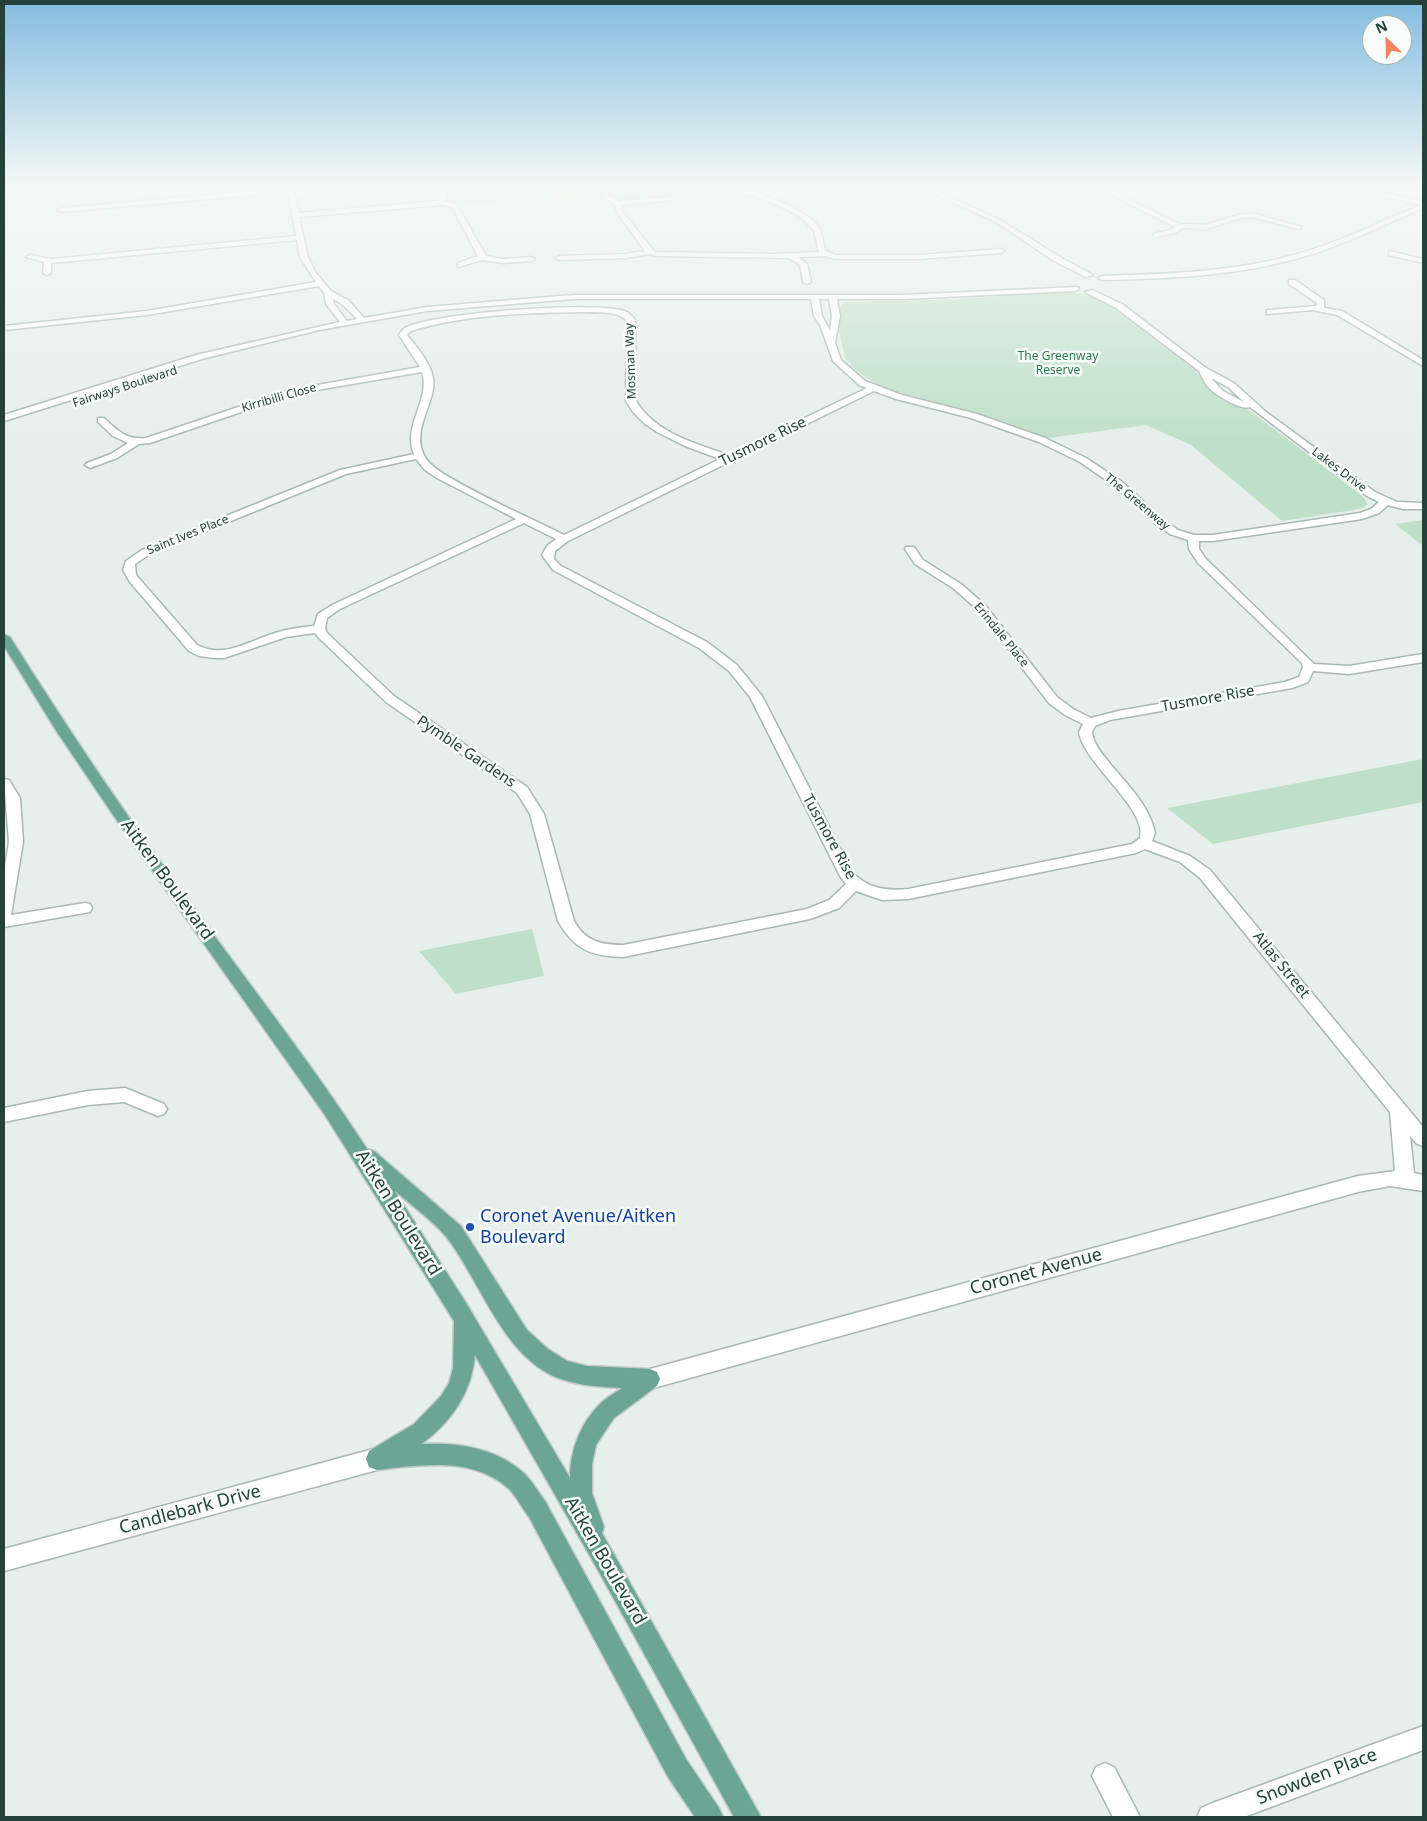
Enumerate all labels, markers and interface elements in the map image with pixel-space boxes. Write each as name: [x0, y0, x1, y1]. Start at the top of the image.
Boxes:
north arrow: [1362, 15, 1412, 65]
text: N: [1372, 16, 1390, 38]
street label: Mosman Way: [622, 323, 640, 399]
park label: The Greenway Reserve: [1018, 350, 1098, 378]
street label: Fairways Boulevard: [71, 363, 179, 411]
street label: Kirribilli Close: [240, 380, 318, 416]
street label: Tusmore Rise: [717, 413, 809, 471]
street label: Lakes Drive: [1309, 445, 1369, 495]
street label: The Greenway: [1101, 471, 1173, 533]
street label: Saint Ives Place: [145, 512, 231, 558]
street label: Erindale Place: [971, 600, 1031, 670]
street label: Tusmore Rise: [1160, 682, 1256, 716]
street label: Pymble Gardens: [413, 712, 519, 792]
street label: Tusmore Rise: [798, 791, 860, 883]
street label: Aitken Boulevard: [116, 816, 218, 944]
street label: Atlas Street: [1249, 928, 1313, 1002]
street label: Aitken Boulevard: [351, 1146, 445, 1280]
place label: Coronet Avenue/Aitken Boulevard: [480, 1206, 676, 1248]
marker: Coronet Avenue/Aitken Boulevard: [464, 1221, 476, 1233]
street label: Coronet Avenue: [968, 1244, 1104, 1300]
street label: Candlebark Drive: [117, 1481, 263, 1539]
street label: Aitken Boulevard: [560, 1493, 650, 1629]
street label: Snowden Place: [1254, 1744, 1380, 1810]

